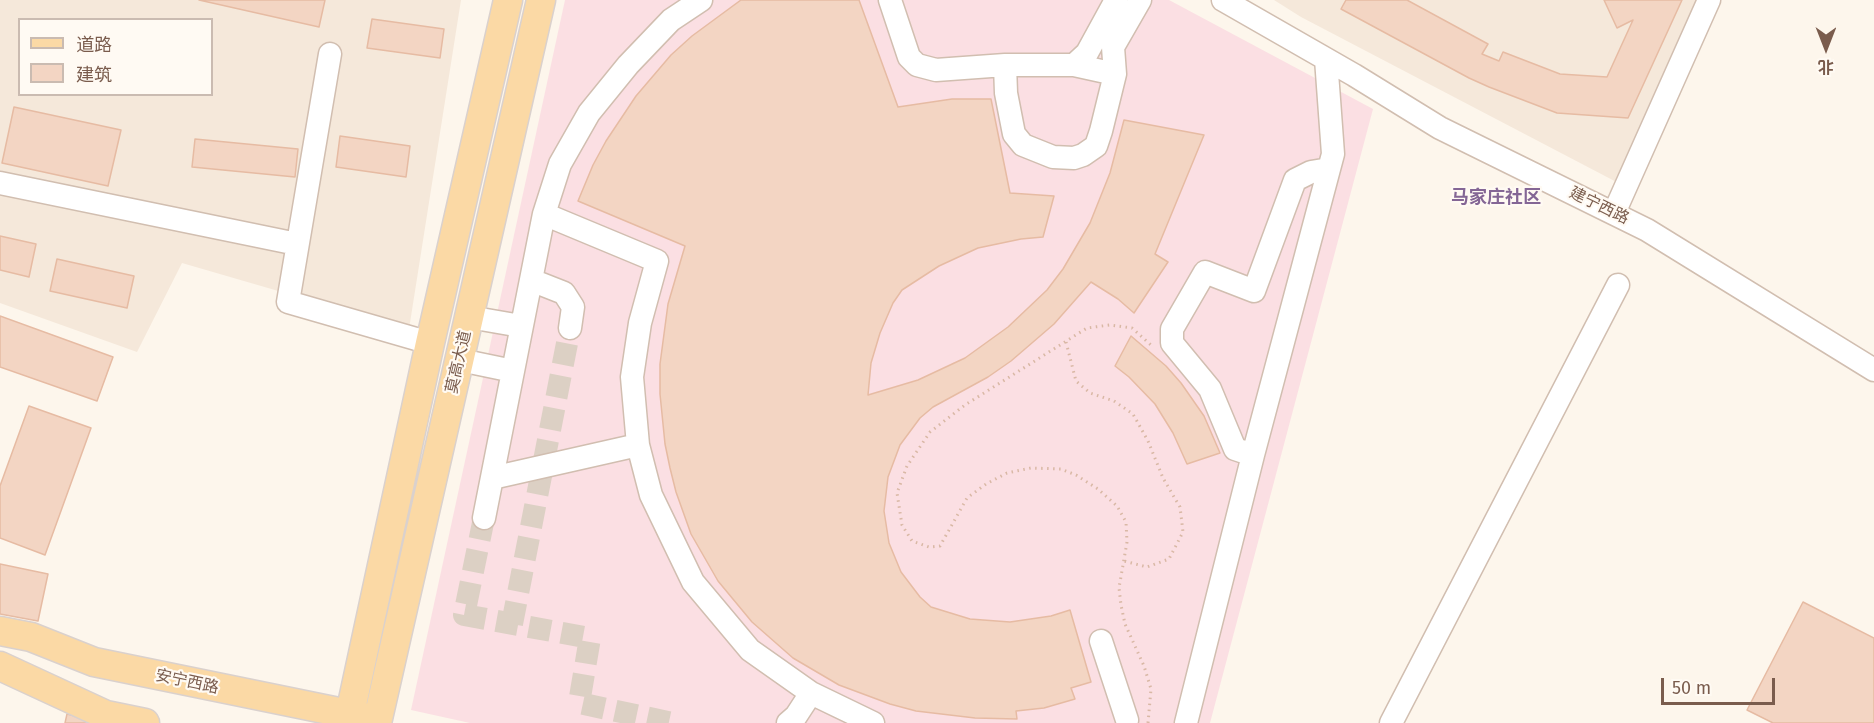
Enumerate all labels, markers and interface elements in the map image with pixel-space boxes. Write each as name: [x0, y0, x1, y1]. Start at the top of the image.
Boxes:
legend: [18, 18, 213, 96]
north arrow: [1796, 18, 1856, 78]
text: 道路: [76, 34, 112, 56]
text: 北: [1818, 57, 1834, 76]
text: 建筑: [76, 64, 112, 86]
street label: 建宁西路: [1566, 183, 1632, 229]
district label: 马家庄社区: [1451, 187, 1541, 209]
street label: 莫高大道: [442, 329, 476, 395]
street label: 安宁西路: [154, 666, 220, 698]
scale bar: [1664, 666, 1778, 704]
text: 50 m: [1672, 677, 1711, 699]

